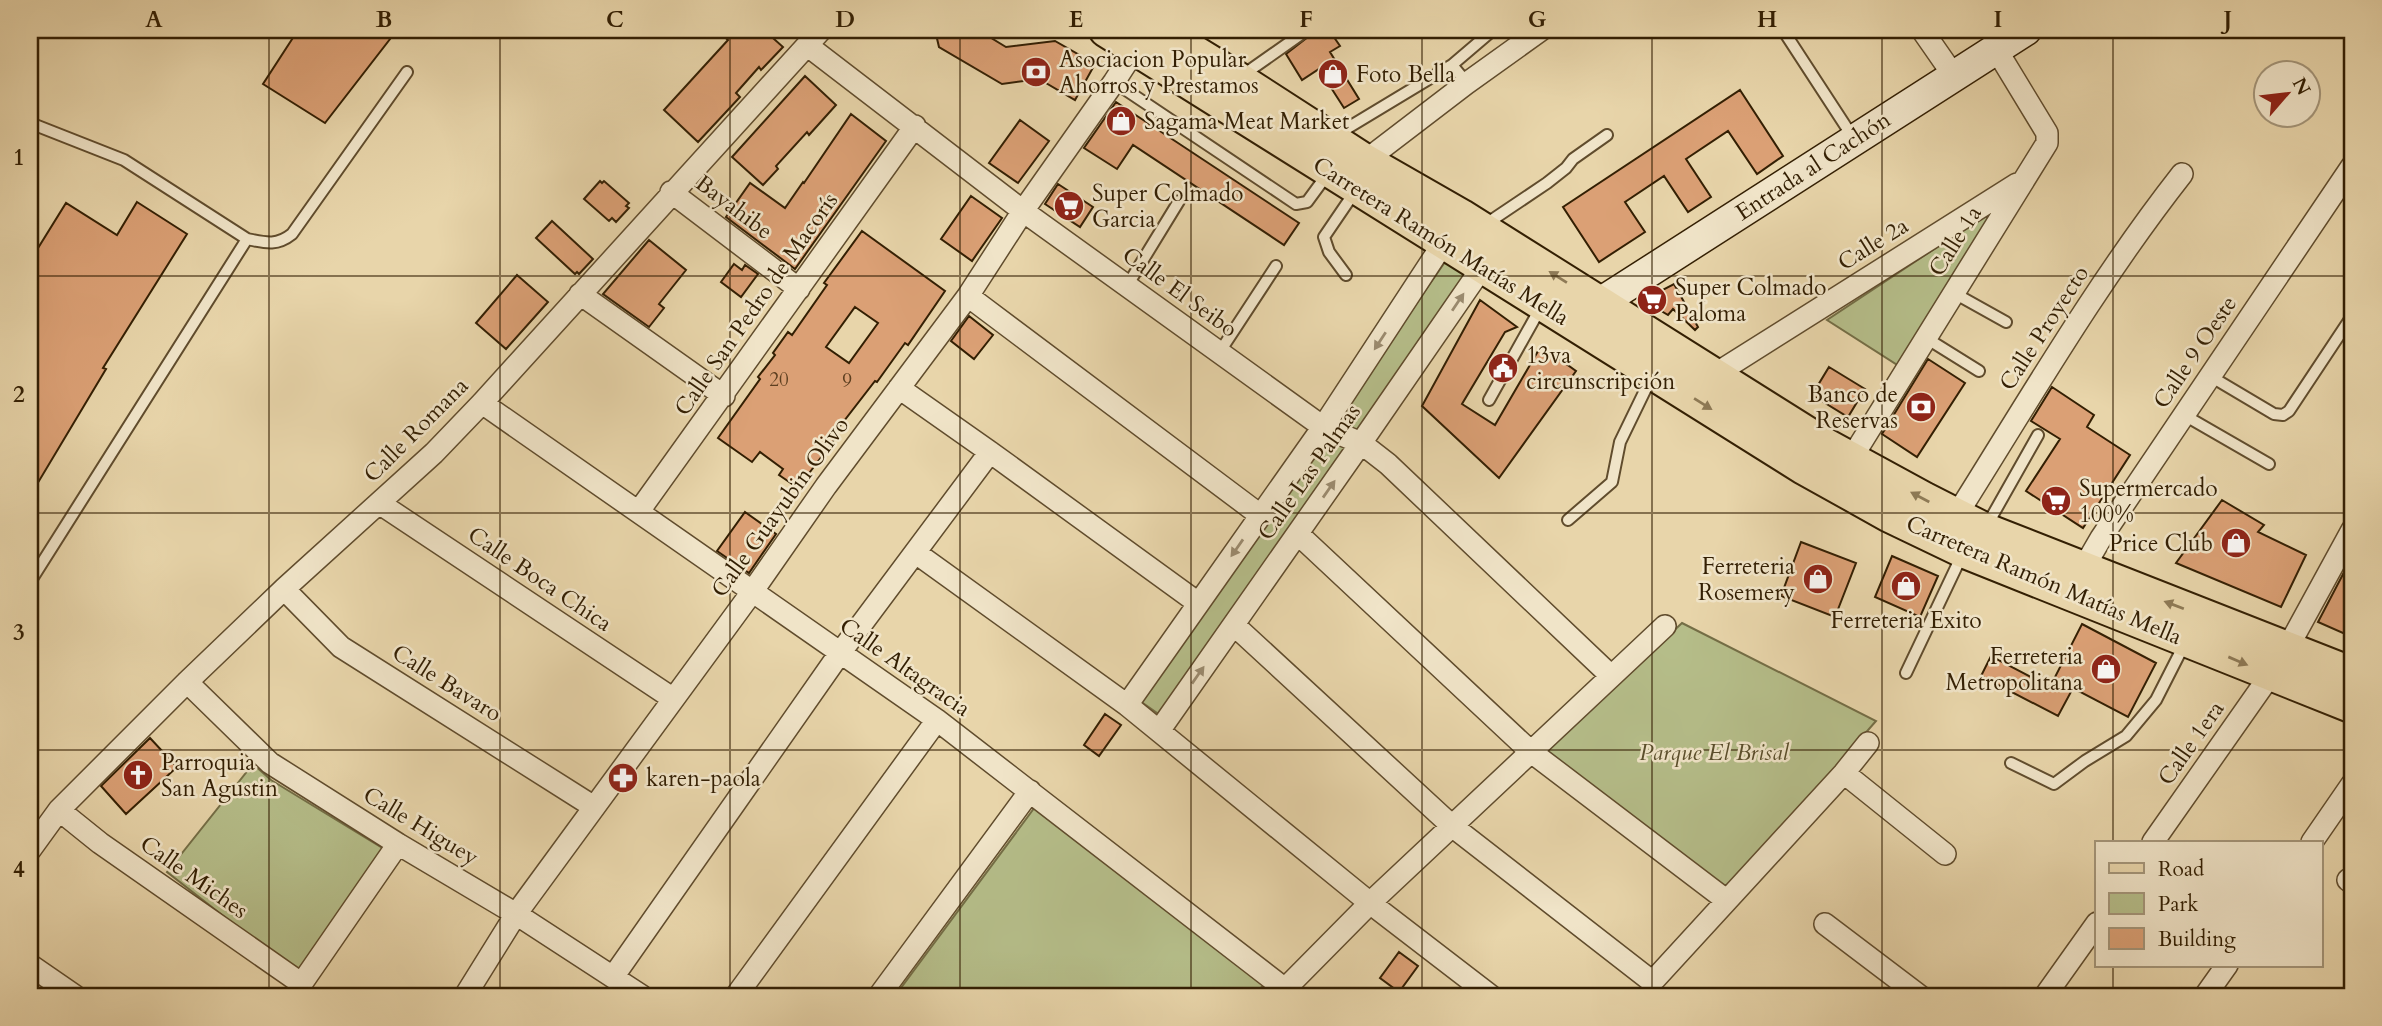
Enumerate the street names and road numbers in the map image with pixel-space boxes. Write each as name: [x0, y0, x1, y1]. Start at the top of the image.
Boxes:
street label: Entrada al Cachón: [1729, 104, 1897, 228]
street label: Carretera Ramón Matías Mella: [1307, 149, 1575, 333]
street label: Bayahibe: [689, 168, 779, 246]
street label: Calle San Pedro de Macorís: [667, 186, 845, 422]
street label: Calle 1a: [1921, 200, 1989, 282]
street label: Calle 2a: [1832, 210, 1914, 278]
street label: Calle El Seibo: [1116, 240, 1244, 344]
street label: Calle Proyecto: [1992, 260, 2096, 396]
street label: Calle 9 Oeste: [2146, 290, 2244, 414]
street label: Calle Romana: [357, 371, 475, 489]
street label: Calle Las Palmas: [1250, 398, 1368, 546]
street label: Calle Guayubin Olivo: [704, 411, 856, 603]
street label: Carretera Ramón Matías Mella: [1901, 508, 2187, 652]
street label: Calle Boca Chica: [462, 519, 618, 639]
street label: Calle Altagracia: [833, 610, 977, 724]
street label: Calle Bavaro: [386, 637, 508, 729]
street label: Calle 1era: [2151, 695, 2231, 791]
street label: Calle Higuey: [357, 779, 485, 873]
street label: Calle Miches: [134, 828, 254, 926]

